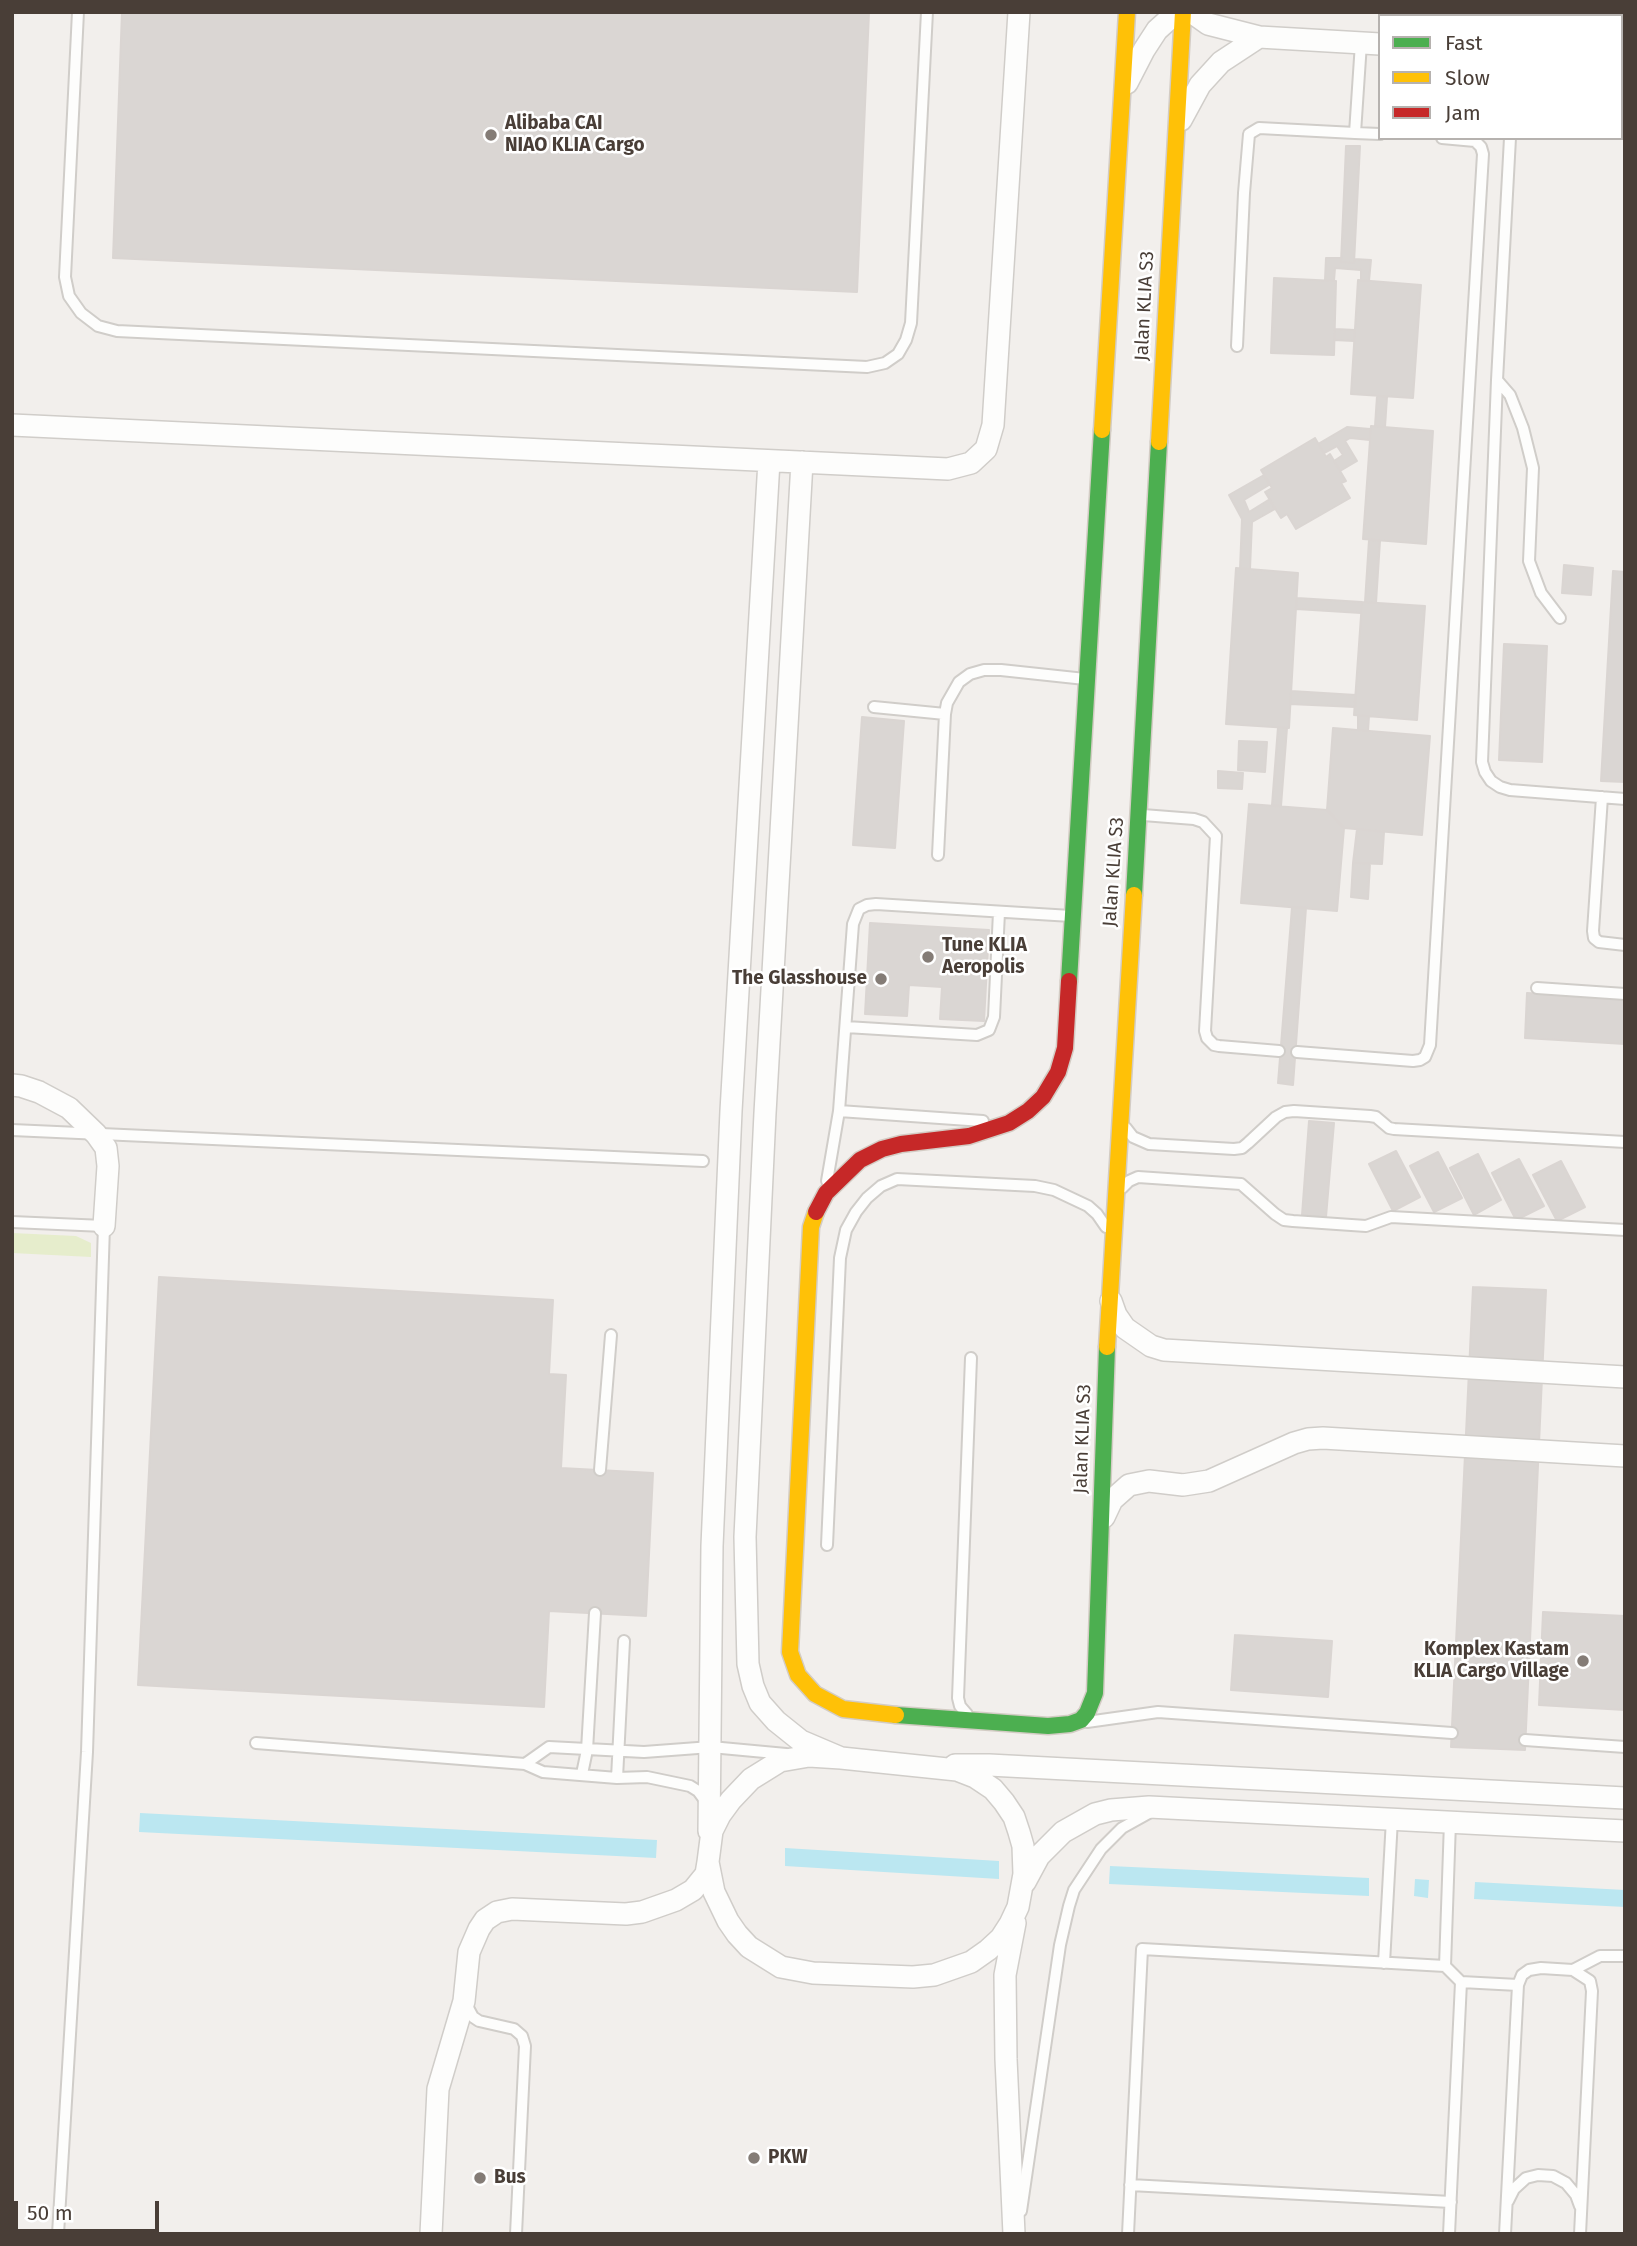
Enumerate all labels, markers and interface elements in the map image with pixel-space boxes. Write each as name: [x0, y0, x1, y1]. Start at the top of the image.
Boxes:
legend: [1378, 14, 1623, 140]
text: Fast: [1445, 30, 1483, 56]
text: Slow: [1445, 65, 1490, 91]
text: Jam: [1445, 100, 1481, 126]
place label: Alibaba CAI NIAO KLIA Cargo: [505, 113, 645, 157]
marker: Alibaba CAI NIAO KLIA Cargo: [483, 127, 499, 143]
street label: Jalan KLIA S3: [1131, 251, 1159, 361]
street label: Jalan KLIA S3: [1099, 816, 1129, 928]
place label: Tune KLIA Aeropolis: [942, 935, 1027, 979]
marker: Tune KLIA Aeropolis: [920, 949, 936, 965]
place label: The Glasshouse: [732, 968, 867, 990]
marker: The Glasshouse: [873, 971, 889, 987]
street label: Jalan KLIA S3: [1070, 1384, 1096, 1494]
place label: Komplex Kastam KLIA Cargo Village: [1414, 1639, 1569, 1683]
marker: Komplex Kastam KLIA Cargo Village: [1575, 1653, 1591, 1669]
place label: PKW: [768, 2147, 808, 2169]
marker: PKW: [746, 2150, 762, 2166]
place label: Bus: [494, 2167, 526, 2189]
marker: Bus: [472, 2170, 488, 2186]
scale bar: [18, 2186, 163, 2230]
text: 50 m: [27, 2200, 73, 2226]

